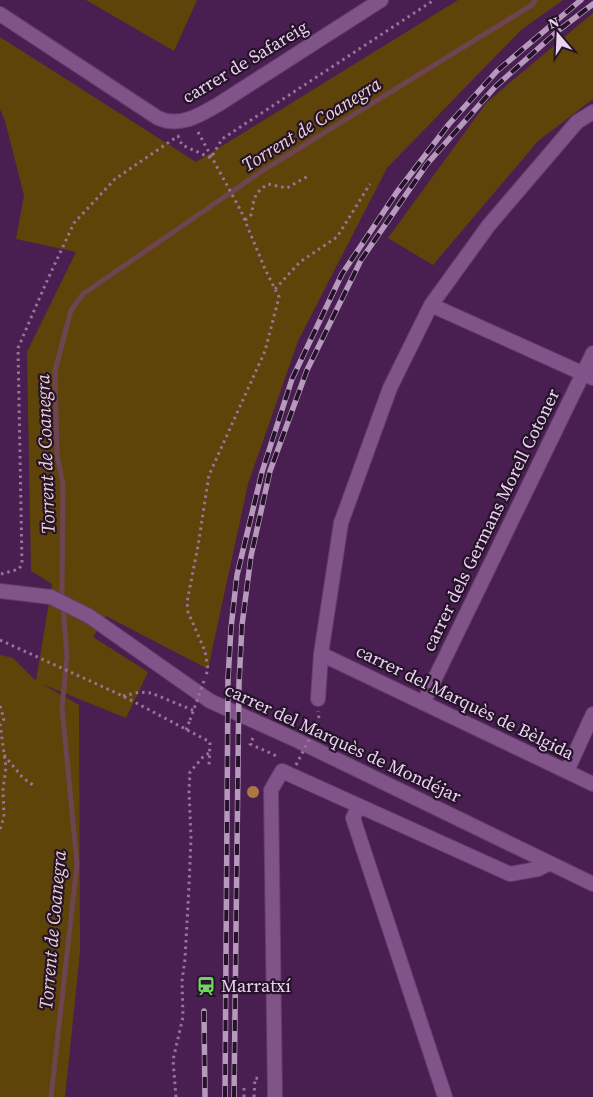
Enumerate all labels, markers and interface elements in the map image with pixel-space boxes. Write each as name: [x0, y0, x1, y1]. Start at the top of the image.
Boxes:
north arrow: [533, 10, 583, 60]
text: N: [546, 12, 562, 34]
street label: carrer de Safareig: [177, 14, 312, 109]
water label: Torrent de Coanegra: [236, 71, 386, 177]
water label: Torrent de Coanegra: [29, 374, 61, 534]
street label: carrer dels Germans Morell Cotoner: [416, 384, 565, 655]
street label: carrer del Marquès de Bèlgida: [352, 638, 579, 766]
street label: carrer del Marquès de Mondéjar: [221, 677, 466, 809]
water label: Torrent de Coanegra: [32, 849, 72, 1011]
place label: Marratxí: [221, 973, 291, 998]
station icon: Marratxí: [195, 975, 217, 997]

